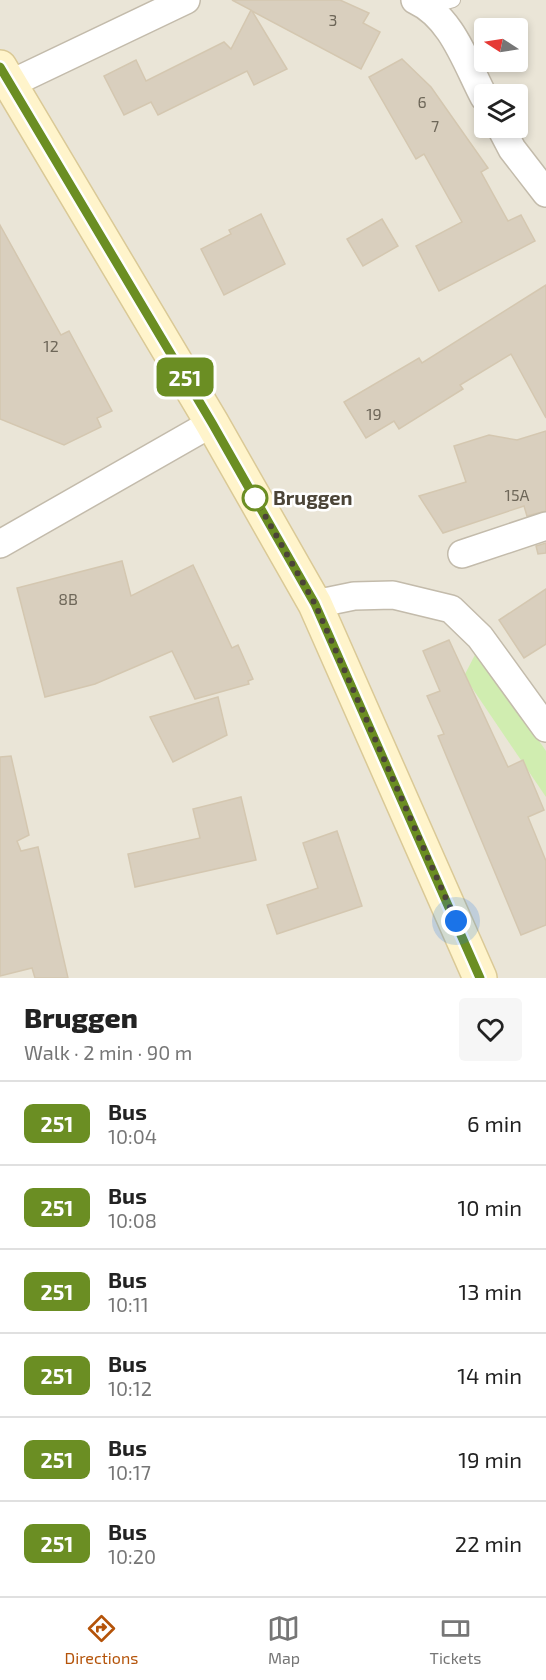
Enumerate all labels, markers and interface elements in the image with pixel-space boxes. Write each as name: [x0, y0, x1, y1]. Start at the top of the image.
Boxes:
house number: 3: [329, 10, 337, 29]
north arrow: [474, 18, 528, 72]
map controls: [474, 18, 528, 138]
button: layers: [474, 84, 528, 138]
house number: 6: [417, 92, 427, 111]
house number: 7: [431, 116, 439, 135]
house number: 12: [43, 336, 59, 355]
line badge: 251: [150, 358, 219, 397]
text: 251: [169, 365, 201, 390]
house number: 19: [366, 404, 382, 423]
marker: Bruggen: [242, 485, 268, 511]
place label: Bruggen: [273, 485, 353, 509]
house number: 15A: [505, 485, 529, 504]
house number: 8B: [58, 589, 78, 608]
your location: [441, 906, 471, 936]
button: heart: [459, 998, 522, 1061]
text: Bruggen: [24, 1000, 138, 1034]
text: Walk · 2 min · 90 m: [24, 1040, 192, 1064]
text: Bus: [108, 1098, 147, 1124]
text: 6 min: [467, 1110, 522, 1136]
text: 251: [41, 1111, 73, 1136]
text: 10:04: [108, 1124, 157, 1148]
text: Bus: [108, 1182, 147, 1208]
text: 10 min: [458, 1194, 522, 1220]
text: 251: [41, 1195, 73, 1220]
text: 10:08: [108, 1208, 157, 1232]
text: Bus: [108, 1266, 147, 1292]
text: 13 min: [459, 1278, 522, 1304]
text: 251: [41, 1279, 73, 1304]
text: 10:11: [108, 1292, 149, 1316]
text: Bus: [108, 1350, 147, 1376]
text: 14 min: [457, 1362, 522, 1388]
text: 251: [41, 1363, 73, 1388]
text: 10:12: [108, 1376, 152, 1400]
text: Bus: [108, 1434, 147, 1460]
text: 19 min: [458, 1446, 522, 1472]
text: 251: [41, 1447, 73, 1472]
text: 10:17: [108, 1460, 151, 1484]
text: Bus: [108, 1518, 147, 1544]
text: 22 min: [455, 1530, 522, 1556]
text: 251: [41, 1531, 73, 1556]
text: 10:20: [108, 1544, 156, 1568]
tab: Directions: [65, 1612, 138, 1667]
tab: Map: [267, 1612, 300, 1667]
tab: Tickets: [430, 1612, 481, 1667]

